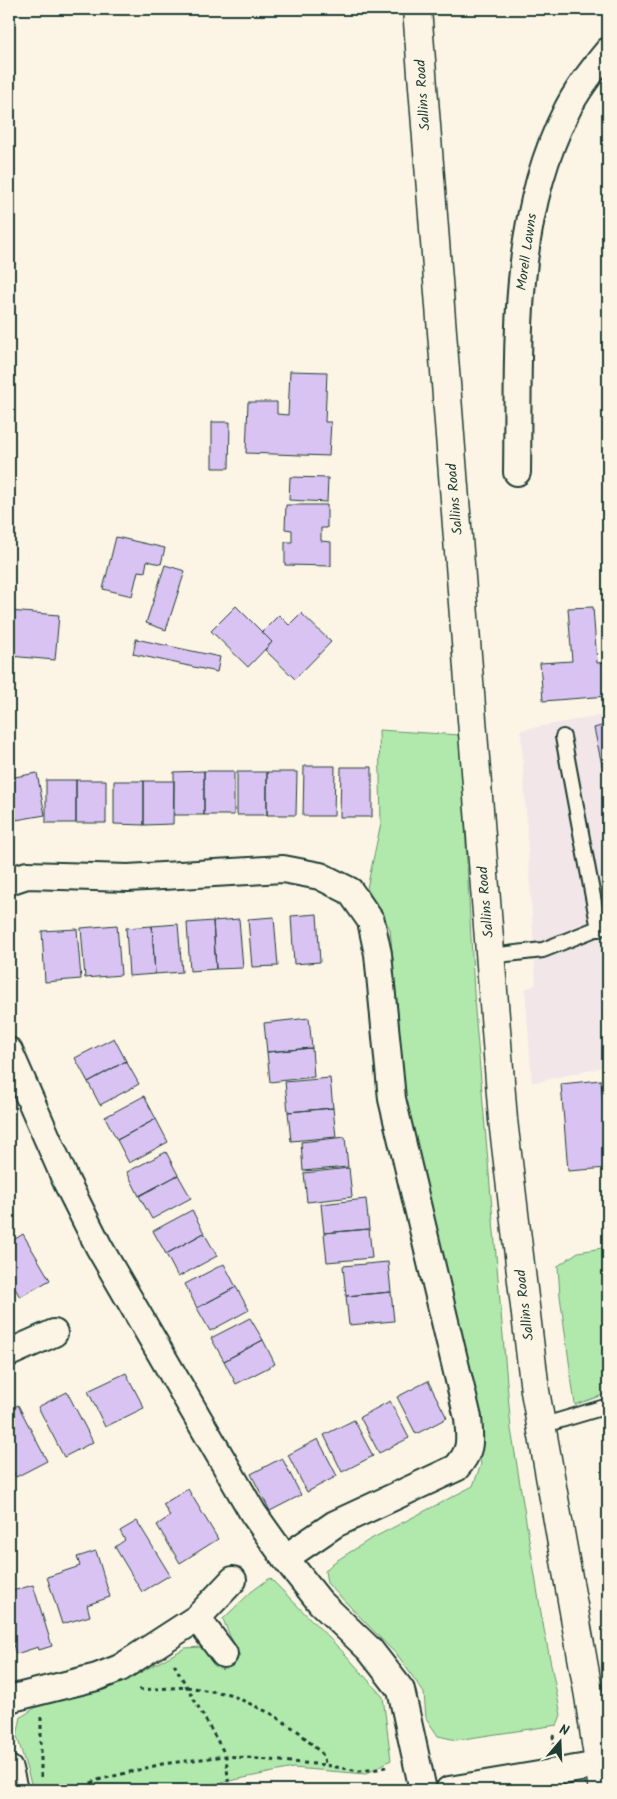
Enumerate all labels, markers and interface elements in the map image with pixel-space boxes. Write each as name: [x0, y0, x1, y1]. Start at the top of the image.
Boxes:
street label: Sallins Road: [409, 58, 436, 131]
street label: Morell Lawns: [511, 212, 543, 292]
street label: Sallins Road: [441, 462, 469, 535]
street label: Sallins Road: [472, 865, 500, 938]
street label: Sallins Road: [510, 1267, 540, 1342]
north arrow: [534, 1716, 584, 1766]
text: N: [556, 1719, 572, 1743]

